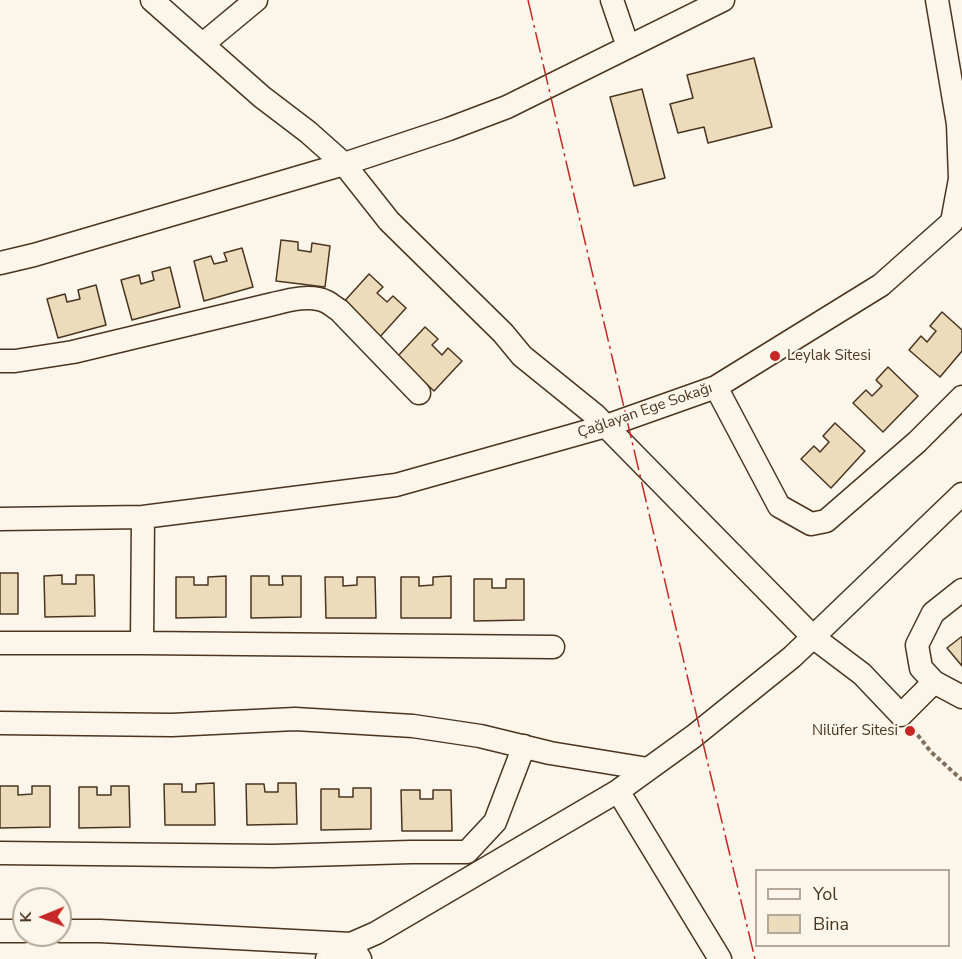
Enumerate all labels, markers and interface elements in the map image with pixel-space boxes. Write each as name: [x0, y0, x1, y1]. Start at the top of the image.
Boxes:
place label: Leylak Sitesi: [787, 347, 871, 365]
marker: Leylak Sitesi: [768, 349, 782, 363]
street label: Çağlayan Ege Sokağı: [575, 379, 715, 443]
place label: Nilüfer Sitesi: [812, 722, 898, 740]
marker: Nilüfer Sitesi: [903, 724, 917, 738]
legend: [755, 869, 950, 947]
text: Yol: [813, 882, 838, 906]
north arrow: [12, 887, 72, 947]
text: K: [15, 912, 37, 923]
text: Bina: [813, 912, 849, 936]

